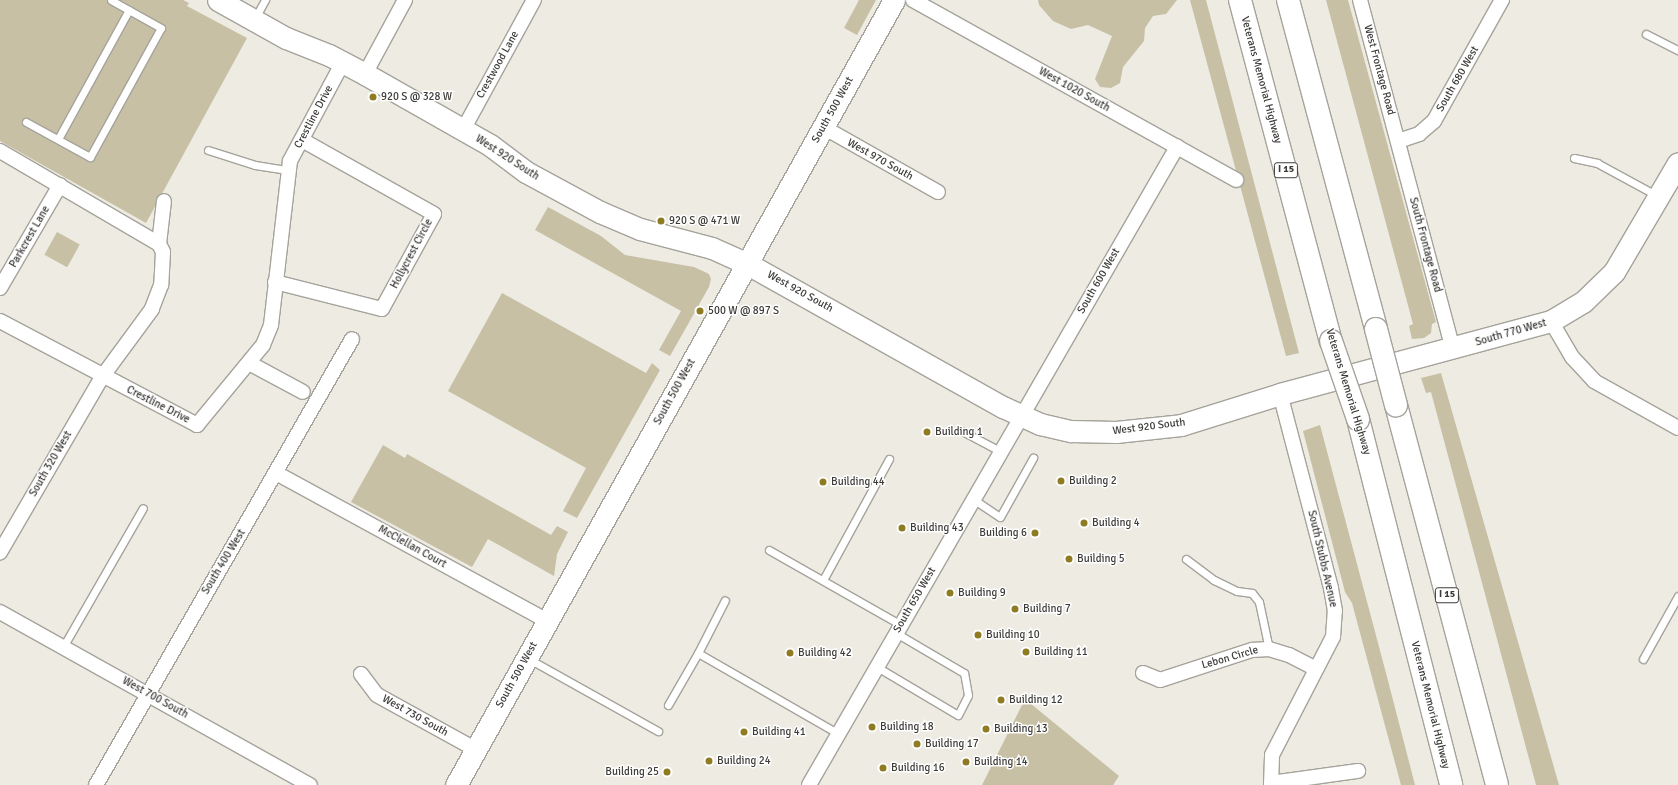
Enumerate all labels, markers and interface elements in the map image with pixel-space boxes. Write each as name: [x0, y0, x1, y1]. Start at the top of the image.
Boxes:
street label: Veterans Memorial Highway: [1238, 15, 1284, 145]
street label: West Frontage Road: [1361, 23, 1397, 117]
street label: Crestwood Lane: [474, 29, 522, 101]
street label: South 680 West: [1434, 44, 1482, 114]
street label: West 1020 South: [1036, 65, 1112, 115]
street label: South 500 West: [809, 75, 857, 145]
street label: Crestline Drive: [292, 83, 336, 151]
place label: 920 S @ 328 W: [381, 90, 452, 104]
marker: 920 S @ 328 W: [368, 92, 378, 102]
street label: West 920 South: [473, 132, 541, 184]
street label: West 970 South: [845, 136, 915, 184]
road number: I 15: [1273, 162, 1299, 178]
street label: South Frontage Road: [1406, 196, 1444, 294]
street label: Parkcrest Lane: [7, 204, 53, 270]
place label: 920 S @ 471 W: [669, 214, 740, 228]
marker: 920 S @ 471 W: [656, 216, 666, 226]
street label: Hollycrest Circle: [388, 217, 436, 291]
street label: South 600 West: [1075, 246, 1123, 316]
street label: West 920 South: [765, 268, 835, 316]
place label: 500 W @ 897 S: [708, 304, 779, 318]
marker: 500 W @ 897 S: [695, 306, 705, 316]
street label: South 770 West: [1474, 317, 1548, 349]
street label: Veterans Memorial Highway: [1323, 327, 1373, 457]
street label: South 500 West: [651, 357, 699, 427]
street label: Crestline Drive: [124, 383, 192, 427]
street label: West 920 South: [1112, 416, 1186, 438]
place label: Building 1: [935, 425, 983, 439]
marker: Building 1: [922, 427, 932, 437]
street label: South 320 West: [27, 429, 75, 499]
place label: Building 2: [1069, 474, 1117, 488]
place label: Building 44: [831, 475, 885, 489]
marker: Building 2: [1056, 476, 1066, 486]
marker: Building 44: [818, 477, 828, 487]
street label: South Stubbs Avenue: [1304, 509, 1340, 609]
place label: Building 4: [1092, 516, 1140, 530]
marker: Building 4: [1079, 518, 1089, 528]
place label: Building 43: [910, 521, 964, 535]
street label: McClellan Court: [376, 523, 448, 571]
marker: Building 43: [897, 523, 907, 533]
place label: Building 6: [979, 526, 1027, 540]
street label: South 400 West: [199, 527, 249, 597]
marker: Building 6: [1030, 528, 1040, 538]
place label: Building 5: [1077, 552, 1125, 566]
marker: Building 5: [1064, 554, 1074, 564]
street label: South 650 West: [891, 565, 939, 635]
place label: Building 9: [958, 586, 1006, 600]
road number: I 15: [1434, 587, 1460, 603]
marker: Building 9: [945, 588, 955, 598]
place label: Building 7: [1023, 602, 1071, 616]
marker: Building 7: [1010, 604, 1020, 614]
place label: Building 10: [986, 628, 1040, 642]
marker: Building 10: [973, 630, 983, 640]
street label: South 500 West: [493, 640, 541, 710]
street label: Veterans Memorial Highway: [1408, 640, 1452, 770]
street label: Lebon Circle: [1200, 644, 1260, 672]
place label: Building 11: [1034, 645, 1088, 659]
place label: Building 42: [798, 646, 852, 660]
marker: Building 11: [1021, 647, 1031, 657]
marker: Building 42: [785, 648, 795, 658]
street label: West 700 South: [120, 674, 190, 722]
street label: West 730 South: [380, 692, 450, 740]
place label: Building 12: [1009, 693, 1063, 707]
marker: Building 12: [996, 695, 1006, 705]
place label: Building 18: [880, 720, 934, 734]
marker: Building 18: [867, 722, 877, 732]
place label: Building 13: [994, 722, 1048, 736]
marker: Building 13: [981, 724, 991, 734]
place label: Building 41: [752, 725, 806, 739]
marker: Building 41: [739, 727, 749, 737]
place label: Building 17: [925, 737, 979, 751]
marker: Building 17: [912, 739, 922, 749]
place label: Building 24: [717, 754, 771, 768]
place label: Building 14: [974, 755, 1028, 769]
marker: Building 24: [704, 756, 714, 766]
marker: Building 14: [961, 757, 971, 767]
place label: Building 16: [891, 761, 945, 775]
marker: Building 16: [878, 763, 888, 773]
place label: Building 25: [605, 765, 659, 779]
marker: Building 25: [662, 767, 672, 777]

